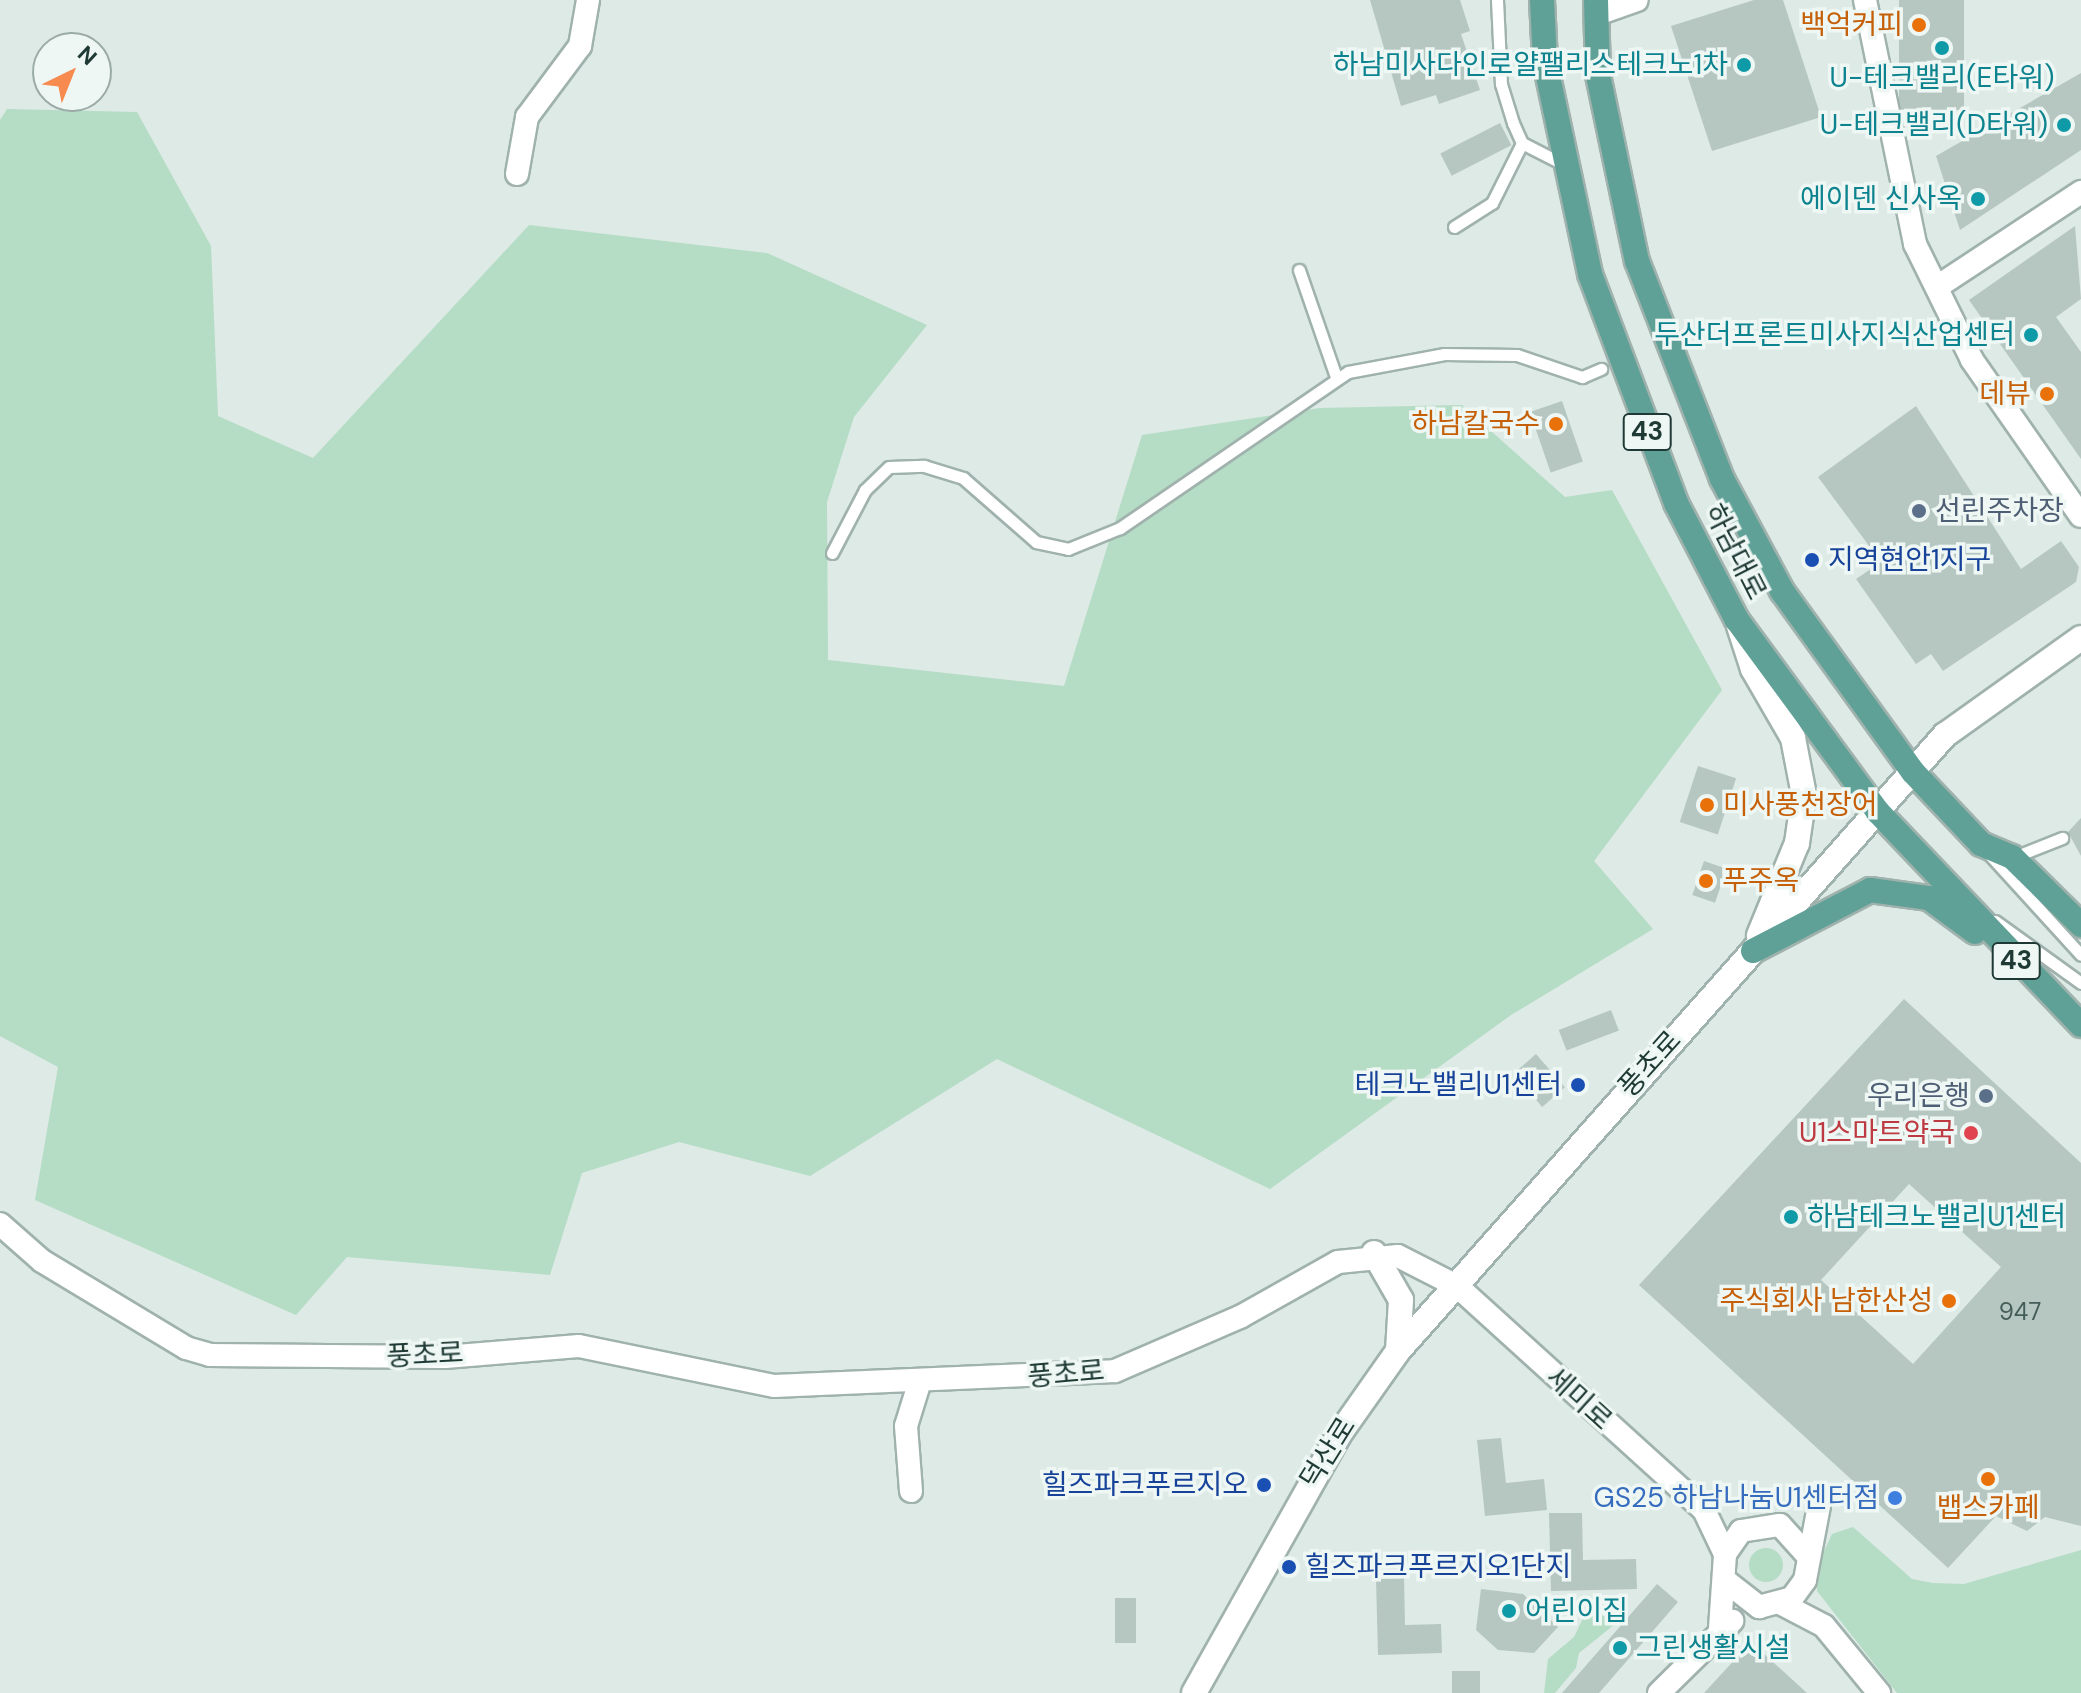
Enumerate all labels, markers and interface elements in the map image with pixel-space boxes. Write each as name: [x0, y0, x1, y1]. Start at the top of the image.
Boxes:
place label: 백억커피: [1800, 8, 1903, 42]
marker: 백억커피: [1910, 16, 1928, 34]
north arrow: [32, 32, 112, 112]
text: N: [72, 39, 103, 72]
marker: U-테크밸리(E타워): [1933, 39, 1951, 57]
place label: 하남미사다인로얄팰리스테크노1차: [1333, 48, 1728, 82]
marker: 하남미사다인로얄팰리스테크노1차: [1735, 56, 1753, 74]
place label: U-테크밸리(E타워): [1830, 61, 2054, 95]
place label: U-테크밸리(D타워): [1820, 108, 2048, 142]
marker: U-테크밸리(D타워): [2055, 116, 2073, 134]
place label: 에이덴 신사옥: [1800, 182, 1962, 216]
marker: 에이덴 신사옥: [1969, 190, 1987, 208]
place label: 두산더프론트미사지식산업센터: [1654, 318, 2015, 352]
marker: 두산더프론트미사지식산업센터: [2022, 326, 2040, 344]
place label: 데뷰: [1979, 377, 2031, 411]
marker: 데뷰: [2038, 385, 2056, 403]
place label: 하남칼국수: [1411, 407, 1540, 441]
road number: 43: [1621, 410, 1673, 454]
marker: 하남칼국수: [1547, 415, 1565, 433]
place label: 선린주차장: [1935, 494, 2064, 528]
street label: 하남대로: [1697, 498, 1773, 606]
marker: 선린주차장: [1910, 502, 1928, 520]
place label: 지역현안1지구: [1828, 543, 1991, 577]
marker: 지역현안1지구: [1803, 551, 1821, 569]
place label: 미사풍천장어: [1723, 788, 1878, 822]
marker: 미사풍천장어: [1698, 796, 1716, 814]
place label: 푸주옥: [1722, 864, 1799, 898]
marker: 푸주옥: [1697, 872, 1715, 890]
road number: 43: [1990, 939, 2042, 983]
street label: 풍초로: [1612, 1024, 1688, 1104]
place label: 테크노밸리U1센터: [1355, 1068, 1562, 1102]
marker: 테크노밸리U1센터: [1569, 1076, 1587, 1094]
place label: 우리은행: [1867, 1079, 1970, 1113]
marker: 우리은행: [1977, 1087, 1995, 1105]
place label: U1스마트약국: [1799, 1116, 1955, 1150]
marker: U1스마트약국: [1962, 1124, 1980, 1142]
place label: 하남테크노밸리U1센터: [1807, 1200, 2066, 1234]
marker: 하남테크노밸리U1센터: [1782, 1208, 1800, 1226]
place label: 주식회사 남한산성: [1719, 1284, 1933, 1318]
marker: 주식회사 남한산성: [1940, 1292, 1958, 1310]
house number: 947: [1999, 1298, 2041, 1326]
street label: 풍초로: [386, 1336, 464, 1374]
street label: 풍초로: [1026, 1354, 1106, 1394]
street label: 세미로: [1539, 1361, 1619, 1437]
street label: 덕산로: [1293, 1411, 1363, 1495]
place label: 힐즈파크푸르지오: [1042, 1468, 1248, 1502]
marker: 뱁스카페: [1979, 1470, 1997, 1488]
marker: 힐즈파크푸르지오: [1255, 1476, 1273, 1494]
place label: GS25 하남나눔U1센터점: [1593, 1481, 1879, 1515]
marker: GS25 하남나눔U1센터점: [1886, 1489, 1904, 1507]
place label: 뱁스카페: [1936, 1491, 2040, 1525]
place label: 힐즈파크푸르지오1단지: [1305, 1550, 1571, 1584]
marker: 힐즈파크푸르지오1단지: [1280, 1558, 1298, 1576]
place label: 어린이집: [1525, 1594, 1628, 1628]
marker: 어린이집: [1500, 1602, 1518, 1620]
place label: 그린생활시설: [1636, 1631, 1791, 1665]
marker: 그린생활시설: [1611, 1639, 1629, 1657]

